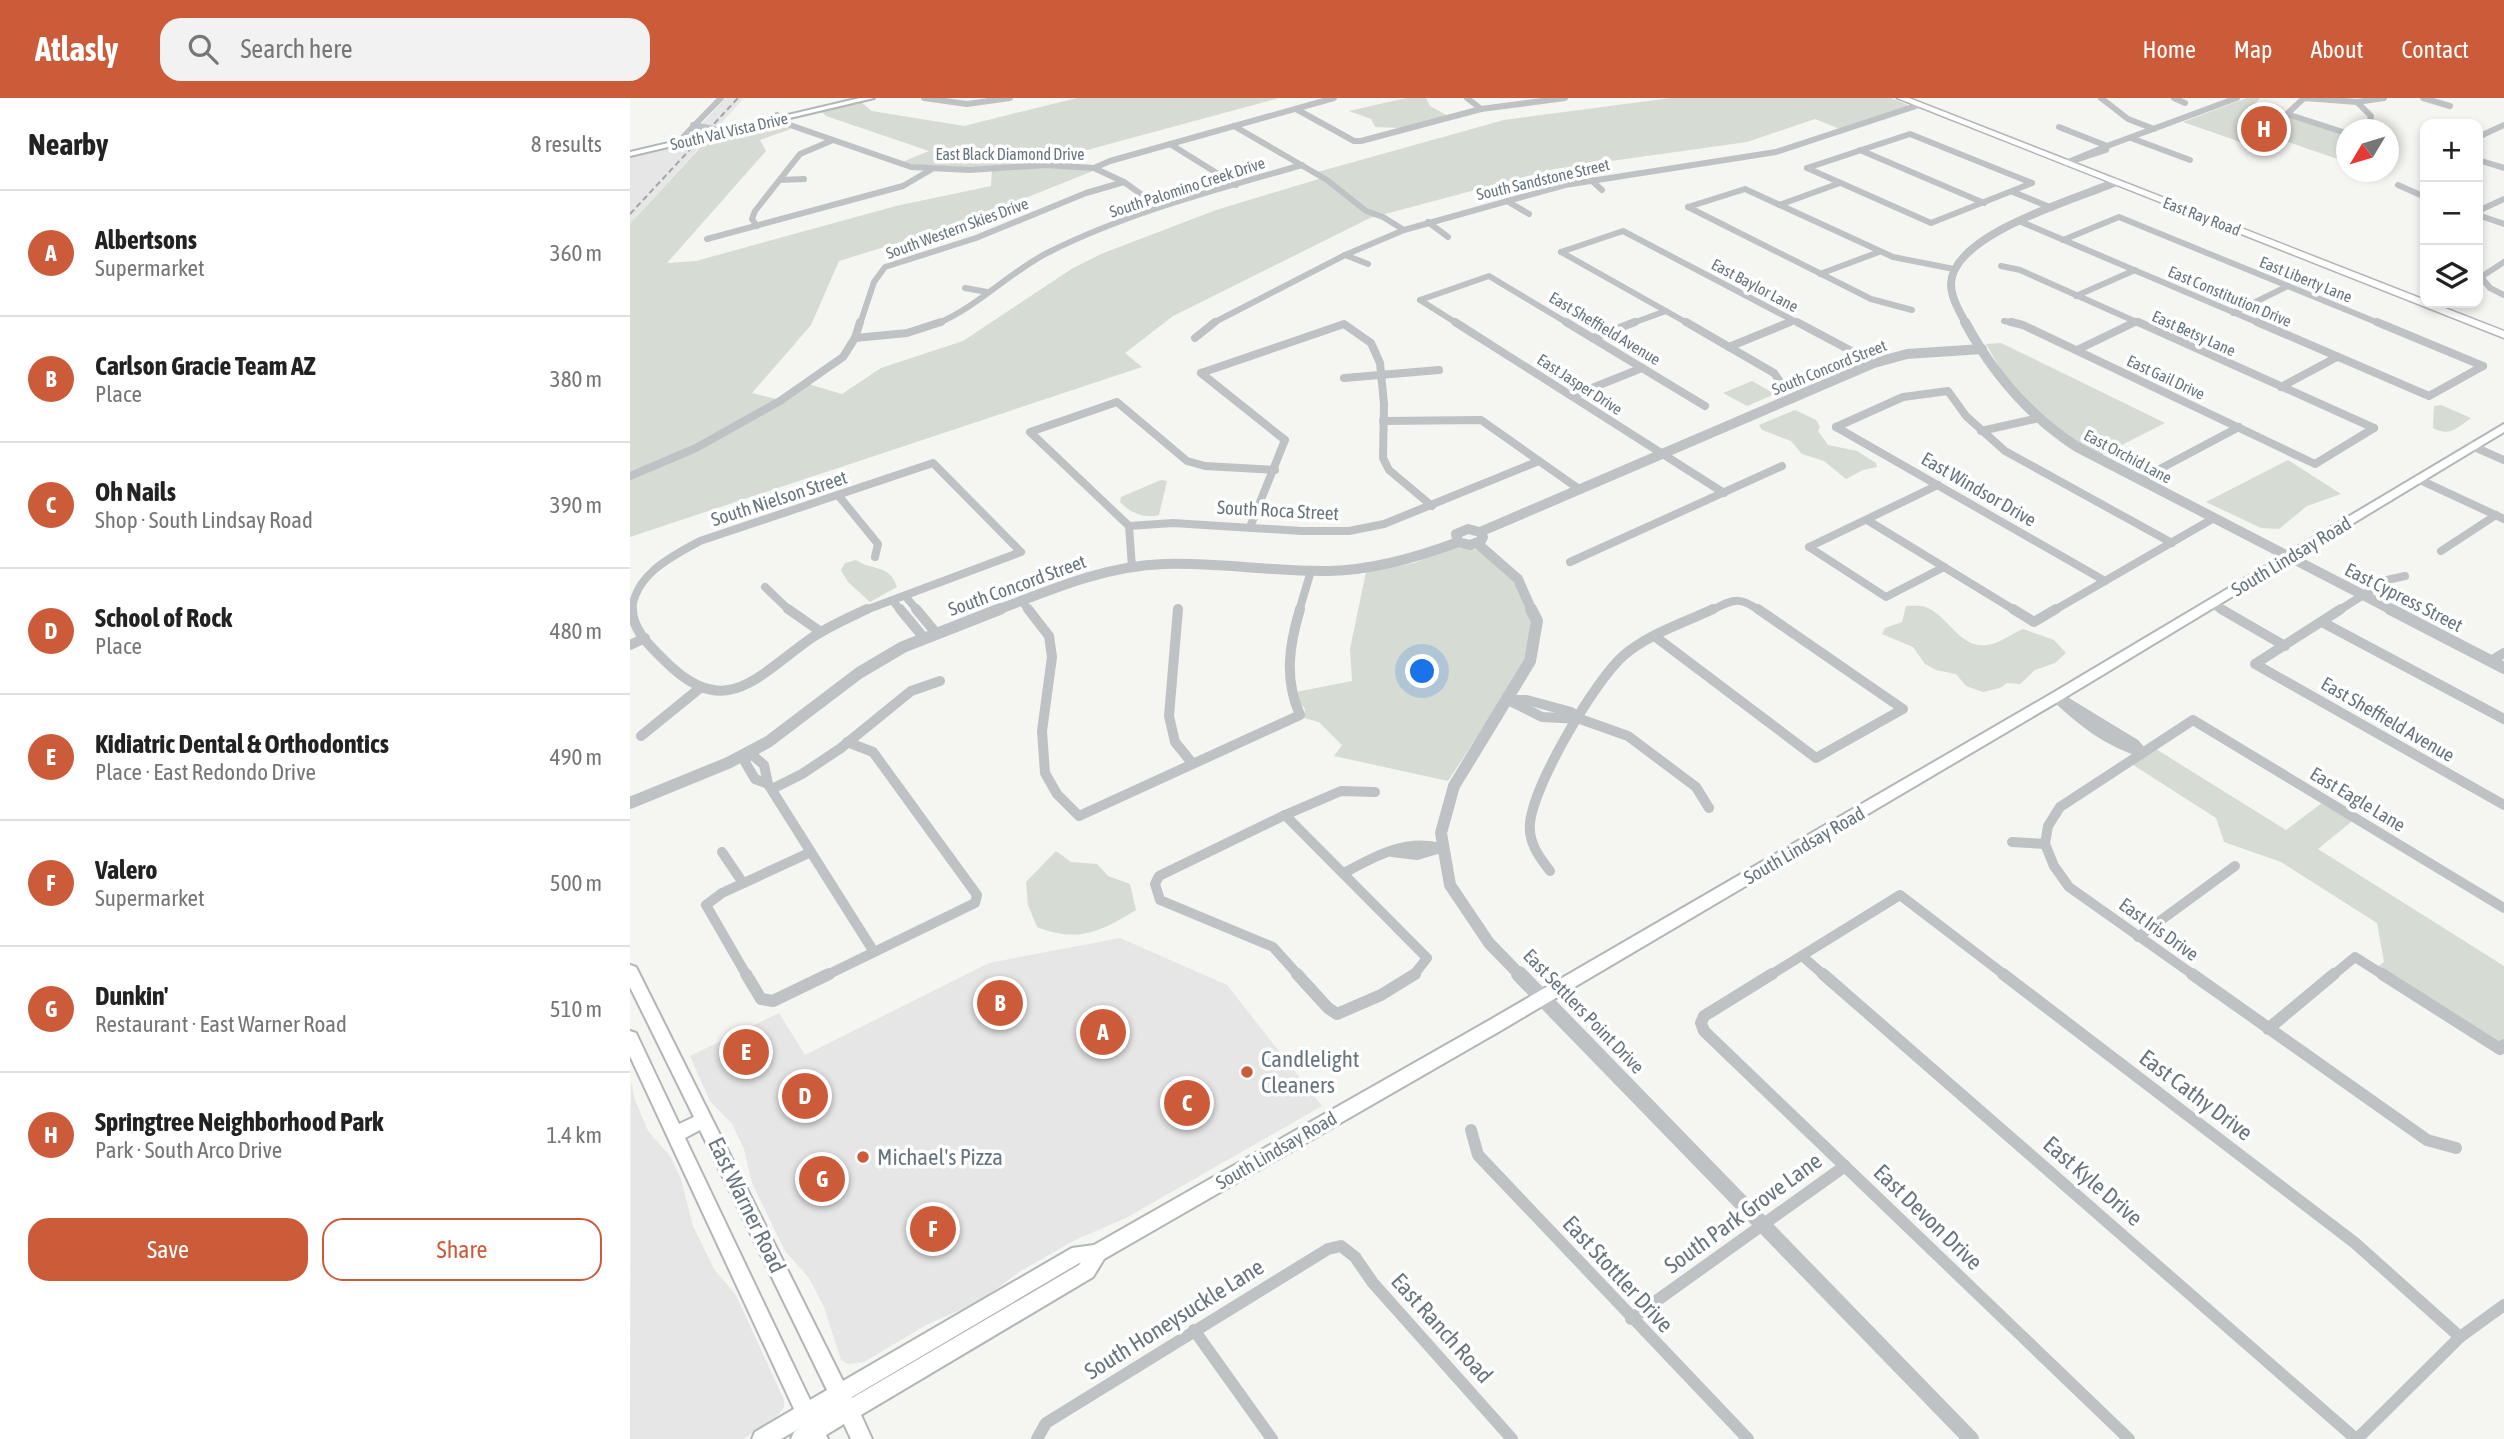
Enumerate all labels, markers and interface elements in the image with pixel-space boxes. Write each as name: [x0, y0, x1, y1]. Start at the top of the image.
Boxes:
search box: [160, 18, 650, 81]
text: Atlasly: [35, 30, 118, 68]
icon: search: [184, 30, 222, 68]
text: Search here: [240, 34, 353, 64]
text: Home: [2142, 36, 2196, 63]
text: Map: [2234, 36, 2272, 63]
text: About: [2310, 36, 2363, 63]
text: Contact: [2401, 36, 2469, 63]
pin: H: [2241, 103, 2287, 155]
street label: South Val Vista Drive: [668, 109, 790, 153]
north arrow: [2336, 119, 2399, 182]
map controls: [2420, 119, 2483, 308]
button: +: [2420, 119, 2483, 182]
text: Nearby: [28, 127, 108, 161]
text: 8 results: [531, 131, 602, 157]
street label: East Black Diamond Drive: [936, 145, 1084, 163]
street label: South Palomino Creek Drive: [1107, 153, 1267, 221]
street label: South Sandstone Street: [1475, 155, 1612, 203]
button: −: [2420, 182, 2483, 245]
street label: East Ray Road: [2160, 193, 2243, 240]
street label: South Western Skies Drive: [883, 194, 1031, 262]
text: Albertsons: [95, 225, 197, 255]
text: A: [45, 240, 57, 266]
text: 360 m: [550, 240, 602, 266]
button: layers: [2420, 245, 2483, 308]
street label: East Liberty Lane: [2257, 252, 2355, 307]
text: Supermarket: [95, 255, 205, 281]
street label: East Baylor Lane: [1708, 255, 1801, 316]
street label: East Constitution Drive: [2166, 262, 2294, 330]
street label: East Sheffield Avenue: [1546, 288, 1664, 368]
street label: East Betsy Lane: [2149, 307, 2238, 360]
street label: South Concord Street: [1769, 336, 1889, 398]
street label: East Jasper Drive: [1534, 350, 1626, 419]
text: Carlson Gracie Team AZ: [95, 351, 315, 381]
street label: East Gail Drive: [2124, 351, 2208, 403]
text: B: [46, 366, 56, 392]
text: 380 m: [550, 366, 602, 392]
text: Place: [95, 381, 142, 407]
street label: East Orchid Lane: [2081, 425, 2175, 487]
street label: East Windsor Drive: [1918, 447, 2040, 531]
street label: South Nielson Street: [708, 466, 850, 530]
text: Oh Nails: [95, 477, 176, 507]
text: C: [46, 492, 56, 518]
text: 390 m: [550, 492, 602, 518]
street label: South Roca Street: [1217, 496, 1339, 524]
text: Shop · South Lindsay Road: [95, 507, 313, 533]
street label: South Lindsay Road: [2227, 512, 2355, 600]
street label: South Concord Street: [945, 550, 1089, 620]
street label: East Cypress Street: [2342, 558, 2466, 636]
text: School of Rock: [95, 603, 232, 633]
text: D: [45, 618, 57, 644]
text: 480 m: [550, 618, 602, 644]
text: Place: [95, 633, 142, 659]
your location: [1405, 654, 1439, 688]
street label: East Sheffield Avenue: [2318, 672, 2458, 766]
text: Kidiatric Dental & Orthodontics: [95, 729, 389, 759]
text: E: [46, 744, 56, 770]
text: 490 m: [550, 744, 602, 770]
text: Place · East Redondo Drive: [95, 759, 316, 785]
street label: East Eagle Lane: [2307, 762, 2409, 836]
street label: South Lindsay Road: [1740, 802, 1868, 888]
text: Valero: [95, 855, 157, 885]
text: F: [46, 870, 56, 896]
text: 500 m: [550, 870, 602, 896]
text: Supermarket: [95, 885, 205, 911]
street label: East Iris Drive: [2115, 893, 2203, 965]
street label: East Settlers Point Drive: [1519, 944, 1649, 1078]
pin: B: [977, 977, 1023, 1029]
text: Dunkin': [95, 981, 168, 1011]
text: G: [45, 996, 57, 1022]
text: 510 m: [550, 996, 602, 1022]
pin: A: [1080, 1006, 1126, 1058]
text: Restaurant · East Warner Road: [95, 1011, 347, 1037]
pin: E: [723, 1026, 769, 1078]
street label: East Cathy Drive: [2134, 1044, 2258, 1146]
place label: Candlelight Cleaners: [1261, 1046, 1359, 1098]
marker: Candlelight Cleaners: [1239, 1064, 1255, 1080]
pin: D: [782, 1070, 828, 1122]
pin: C: [1164, 1077, 1210, 1129]
text: Springtree Neighborhood Park: [95, 1107, 383, 1137]
street label: South Lindsay Road: [1212, 1107, 1340, 1193]
text: H: [44, 1122, 58, 1148]
text: 1.4 km: [546, 1122, 602, 1148]
street label: East Kyle Drive: [2038, 1131, 2148, 1231]
street label: East Warner Road: [703, 1133, 791, 1277]
text: Park · South Arco Drive: [95, 1137, 282, 1163]
place label: Michael's Pizza: [877, 1144, 1003, 1170]
street label: South Park Grove Lane: [1659, 1147, 1827, 1279]
marker: Michael's Pizza: [855, 1149, 871, 1165]
pin: G: [799, 1153, 845, 1205]
street label: East Devon Drive: [1868, 1159, 1988, 1275]
pin: F: [910, 1203, 956, 1255]
street label: East Stottler Drive: [1558, 1211, 1678, 1337]
button: Save: [28, 1218, 308, 1281]
button: Share: [322, 1218, 602, 1281]
street label: South Honeysuckle Lane: [1080, 1253, 1268, 1385]
street label: East Ranch Road: [1386, 1268, 1498, 1388]

